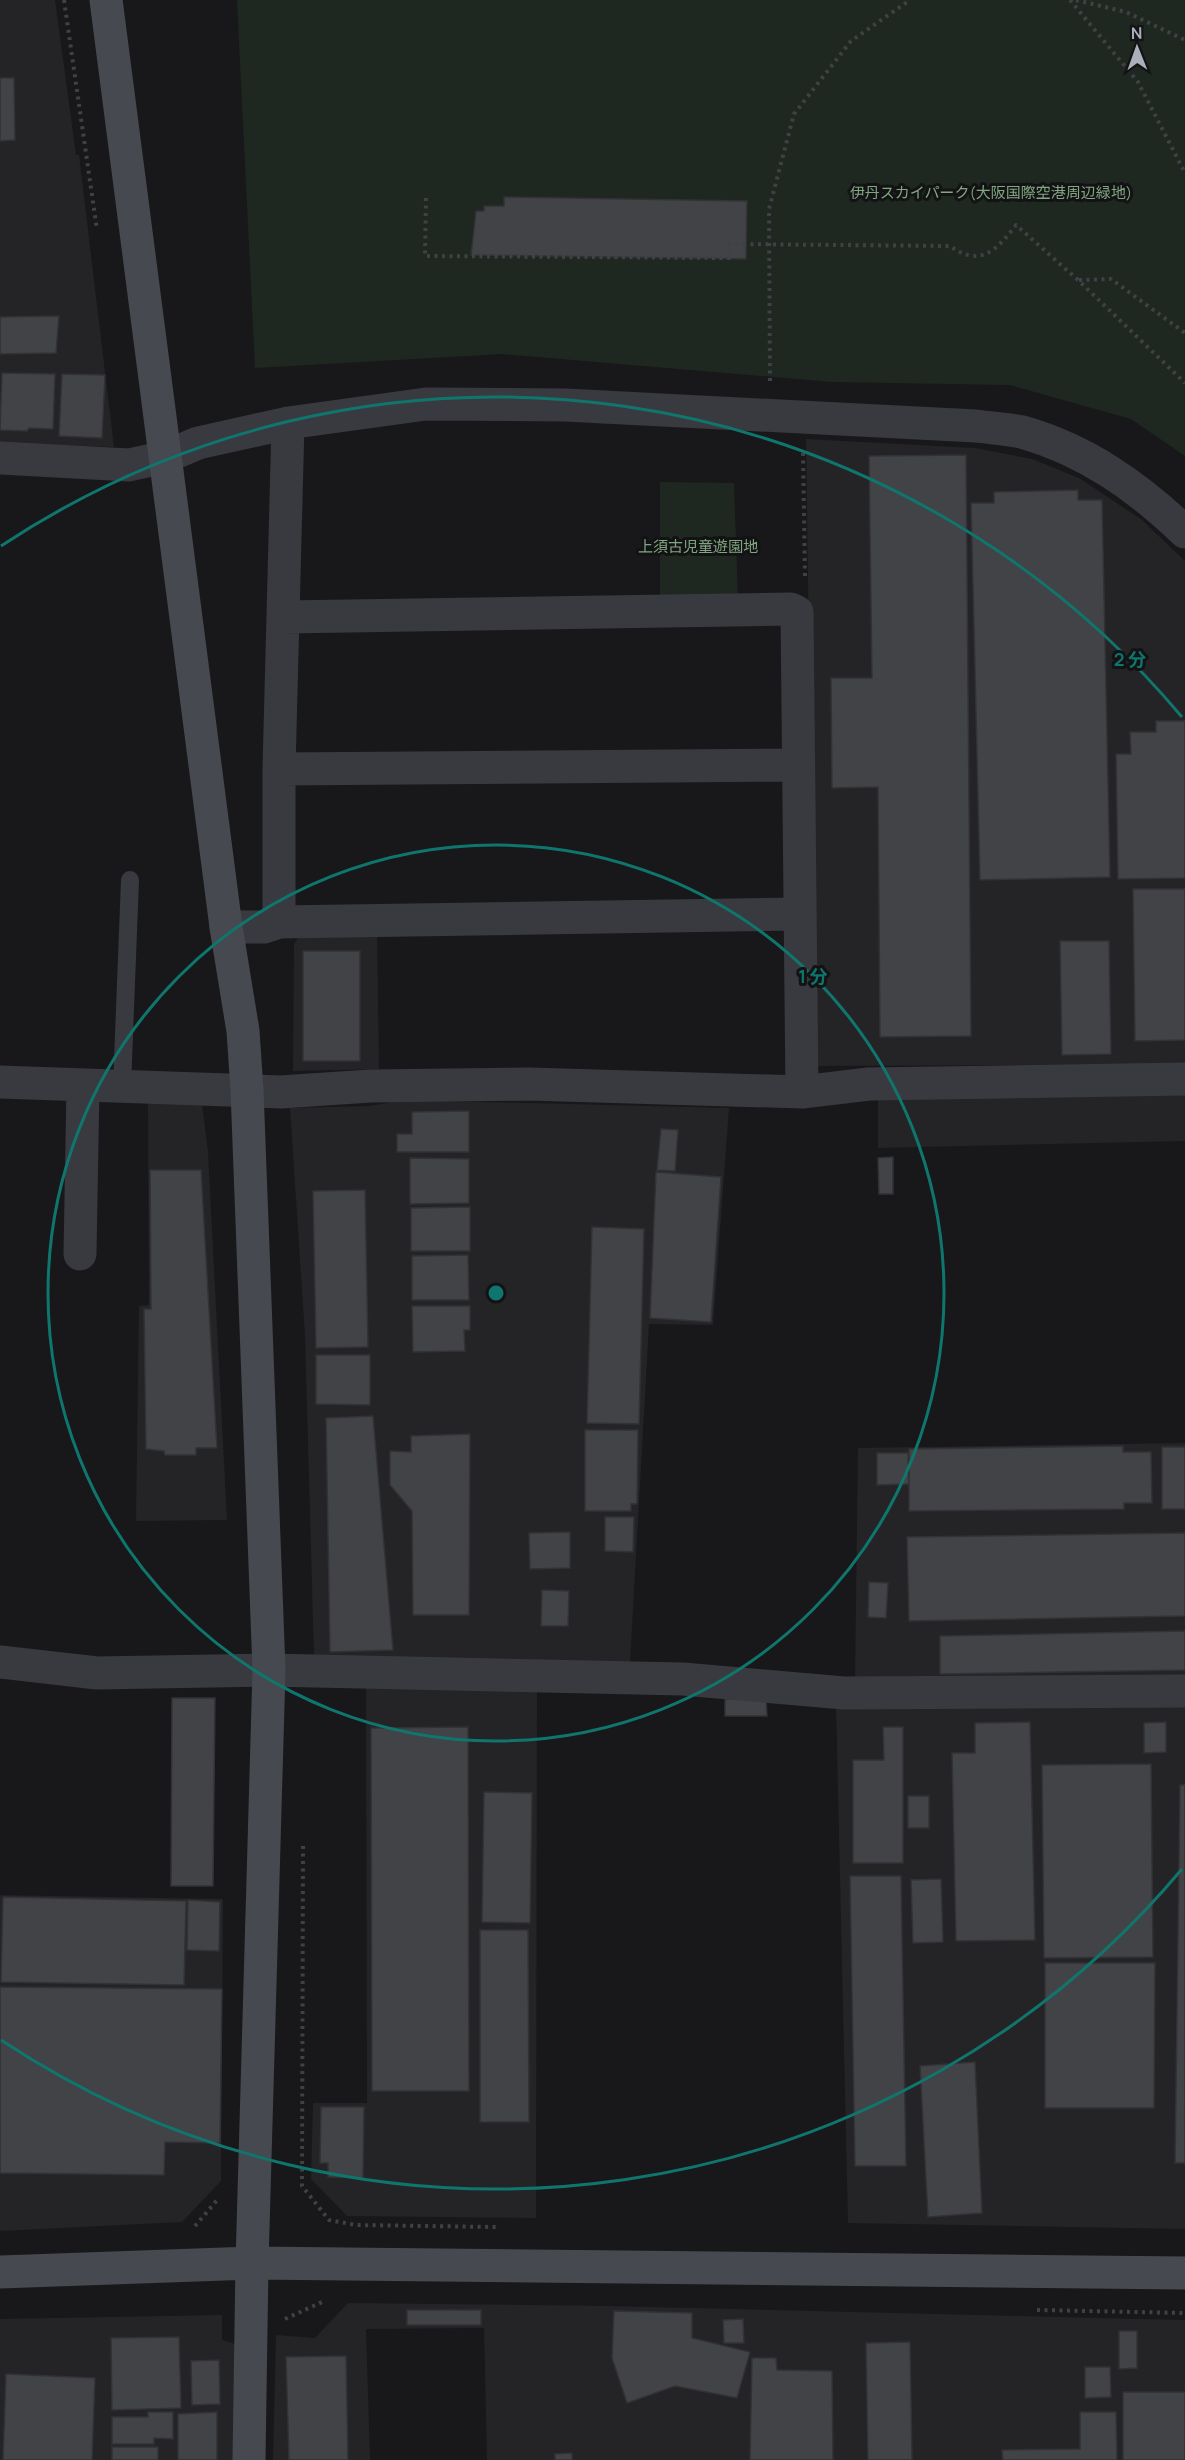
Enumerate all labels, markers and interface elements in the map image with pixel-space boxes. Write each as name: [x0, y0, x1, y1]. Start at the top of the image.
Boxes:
north arrow: [1107, 18, 1167, 78]
text: N: [1131, 22, 1143, 44]
park label: 伊丹スカイパーク(大阪国際空港周辺緑地): [850, 182, 1132, 203]
park label: 上須古児童遊園地: [638, 536, 758, 557]
text: 2 分: [1114, 647, 1146, 671]
text: 1 分: [798, 964, 828, 988]
centre of rings: [486, 1283, 506, 1303]

